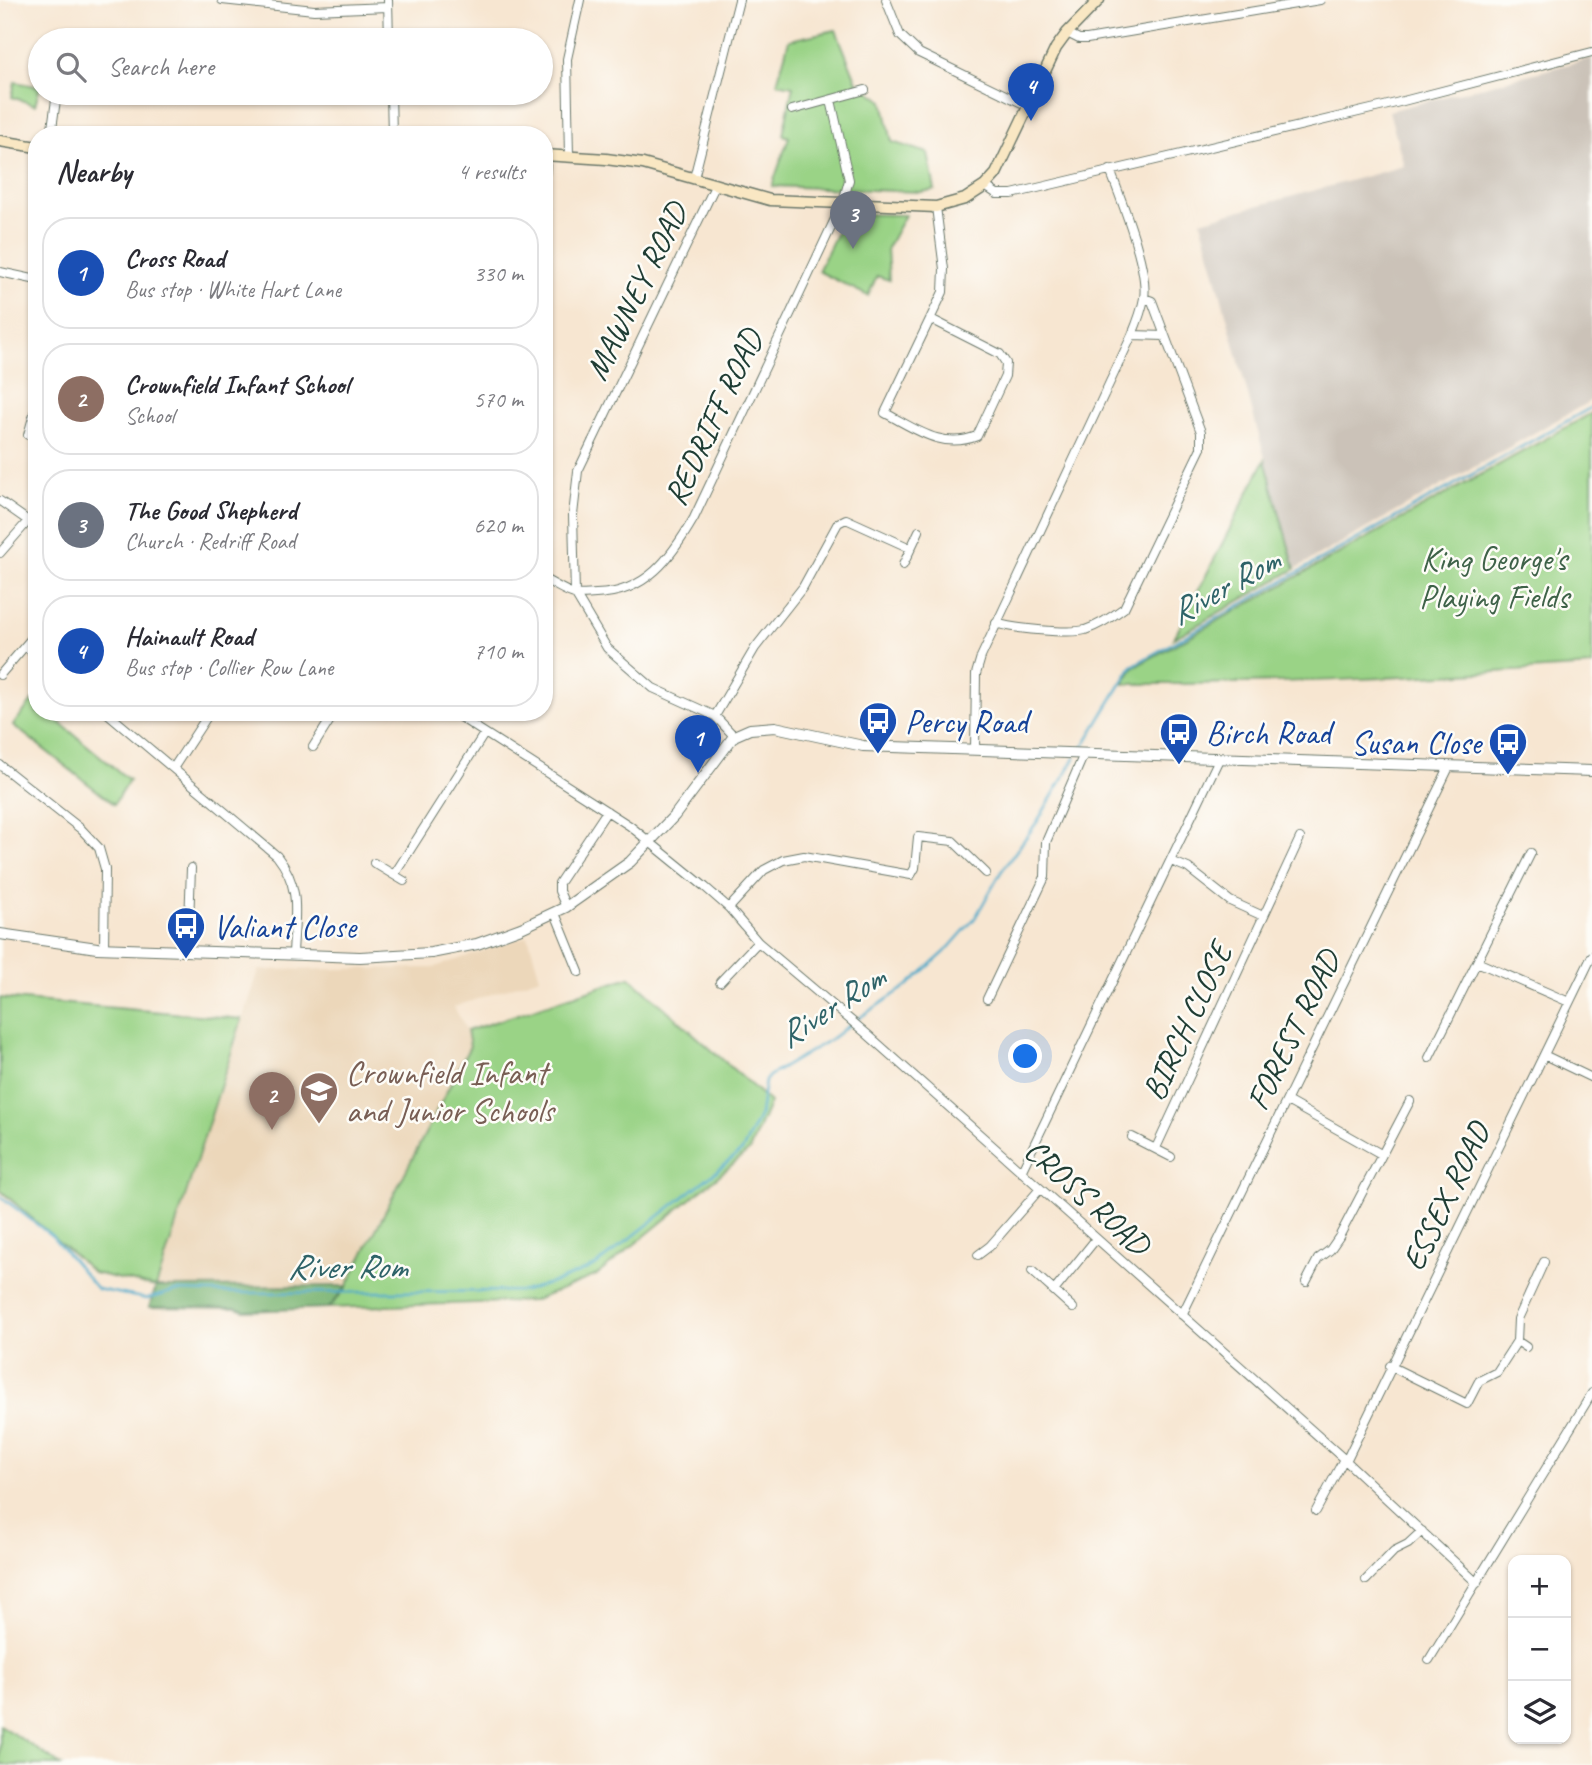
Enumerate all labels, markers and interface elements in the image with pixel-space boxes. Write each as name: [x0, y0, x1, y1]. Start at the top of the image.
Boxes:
search box: [28, 28, 553, 105]
icon: search: [52, 48, 90, 86]
text: Search here: [108, 50, 214, 83]
pin: 4: [1008, 63, 1054, 121]
text: Nearby: [56, 153, 132, 191]
text: 4 results: [458, 157, 525, 186]
pin: 3: [830, 191, 876, 249]
street label: MAWNEY ROAD: [575, 194, 698, 387]
text: Cross Road: [125, 242, 224, 275]
text: 1: [76, 259, 86, 288]
text: 330 m: [474, 259, 523, 288]
text: Bus stop · White Hart Lane: [125, 275, 341, 304]
street label: REDRIFF ROAD: [654, 320, 773, 512]
text: Crownfield Infant School: [125, 368, 349, 401]
text: 2: [76, 385, 86, 414]
text: 570 m: [474, 385, 523, 414]
text: School: [125, 401, 174, 430]
text: The Good Shepherd: [125, 494, 297, 527]
text: 3: [76, 511, 86, 540]
text: 620 m: [474, 511, 523, 540]
text: Church · Redriff Road: [125, 527, 296, 556]
water label: River Rom: [1161, 537, 1289, 635]
park label: King George's Playing Fields: [1419, 538, 1571, 618]
text: Hainault Road: [125, 620, 253, 653]
text: 4: [76, 637, 86, 666]
text: 710 m: [474, 637, 523, 666]
text: Bus stop · Collier Row Lane: [125, 653, 333, 682]
bus stop icon: Percy Road: [857, 700, 899, 755]
place label: Percy Road: [905, 701, 1033, 743]
bus stop icon: Birch Road: [1158, 711, 1200, 766]
place label: Birch Road: [1206, 712, 1336, 754]
pin: 1: [675, 715, 721, 773]
bus stop icon: Susan Close: [1487, 721, 1529, 776]
place label: Susan Close: [1351, 722, 1483, 764]
bus stop icon: Valiant Close: [165, 905, 207, 960]
place label: Valiant Close: [213, 906, 358, 948]
street label: BIRCH CLOSE: [1132, 933, 1243, 1107]
street label: FOREST ROAD: [1236, 941, 1351, 1117]
water label: River Rom: [769, 954, 895, 1058]
your location: [1008, 1039, 1042, 1073]
place label: Crownfield Infant and Junior Schools: [346, 1052, 557, 1132]
school or university icon: Crownfield Infant and Junior Schools: [298, 1070, 340, 1125]
pin: 2: [249, 1072, 295, 1130]
street label: ESSEX ROAD: [1392, 1113, 1501, 1277]
street label: CROSS ROAD: [1016, 1129, 1161, 1266]
water label: River Rom: [287, 1244, 409, 1289]
map controls: [1508, 1555, 1571, 1744]
button: +: [1508, 1555, 1571, 1618]
button: −: [1508, 1618, 1571, 1681]
button: layers: [1508, 1681, 1571, 1744]

